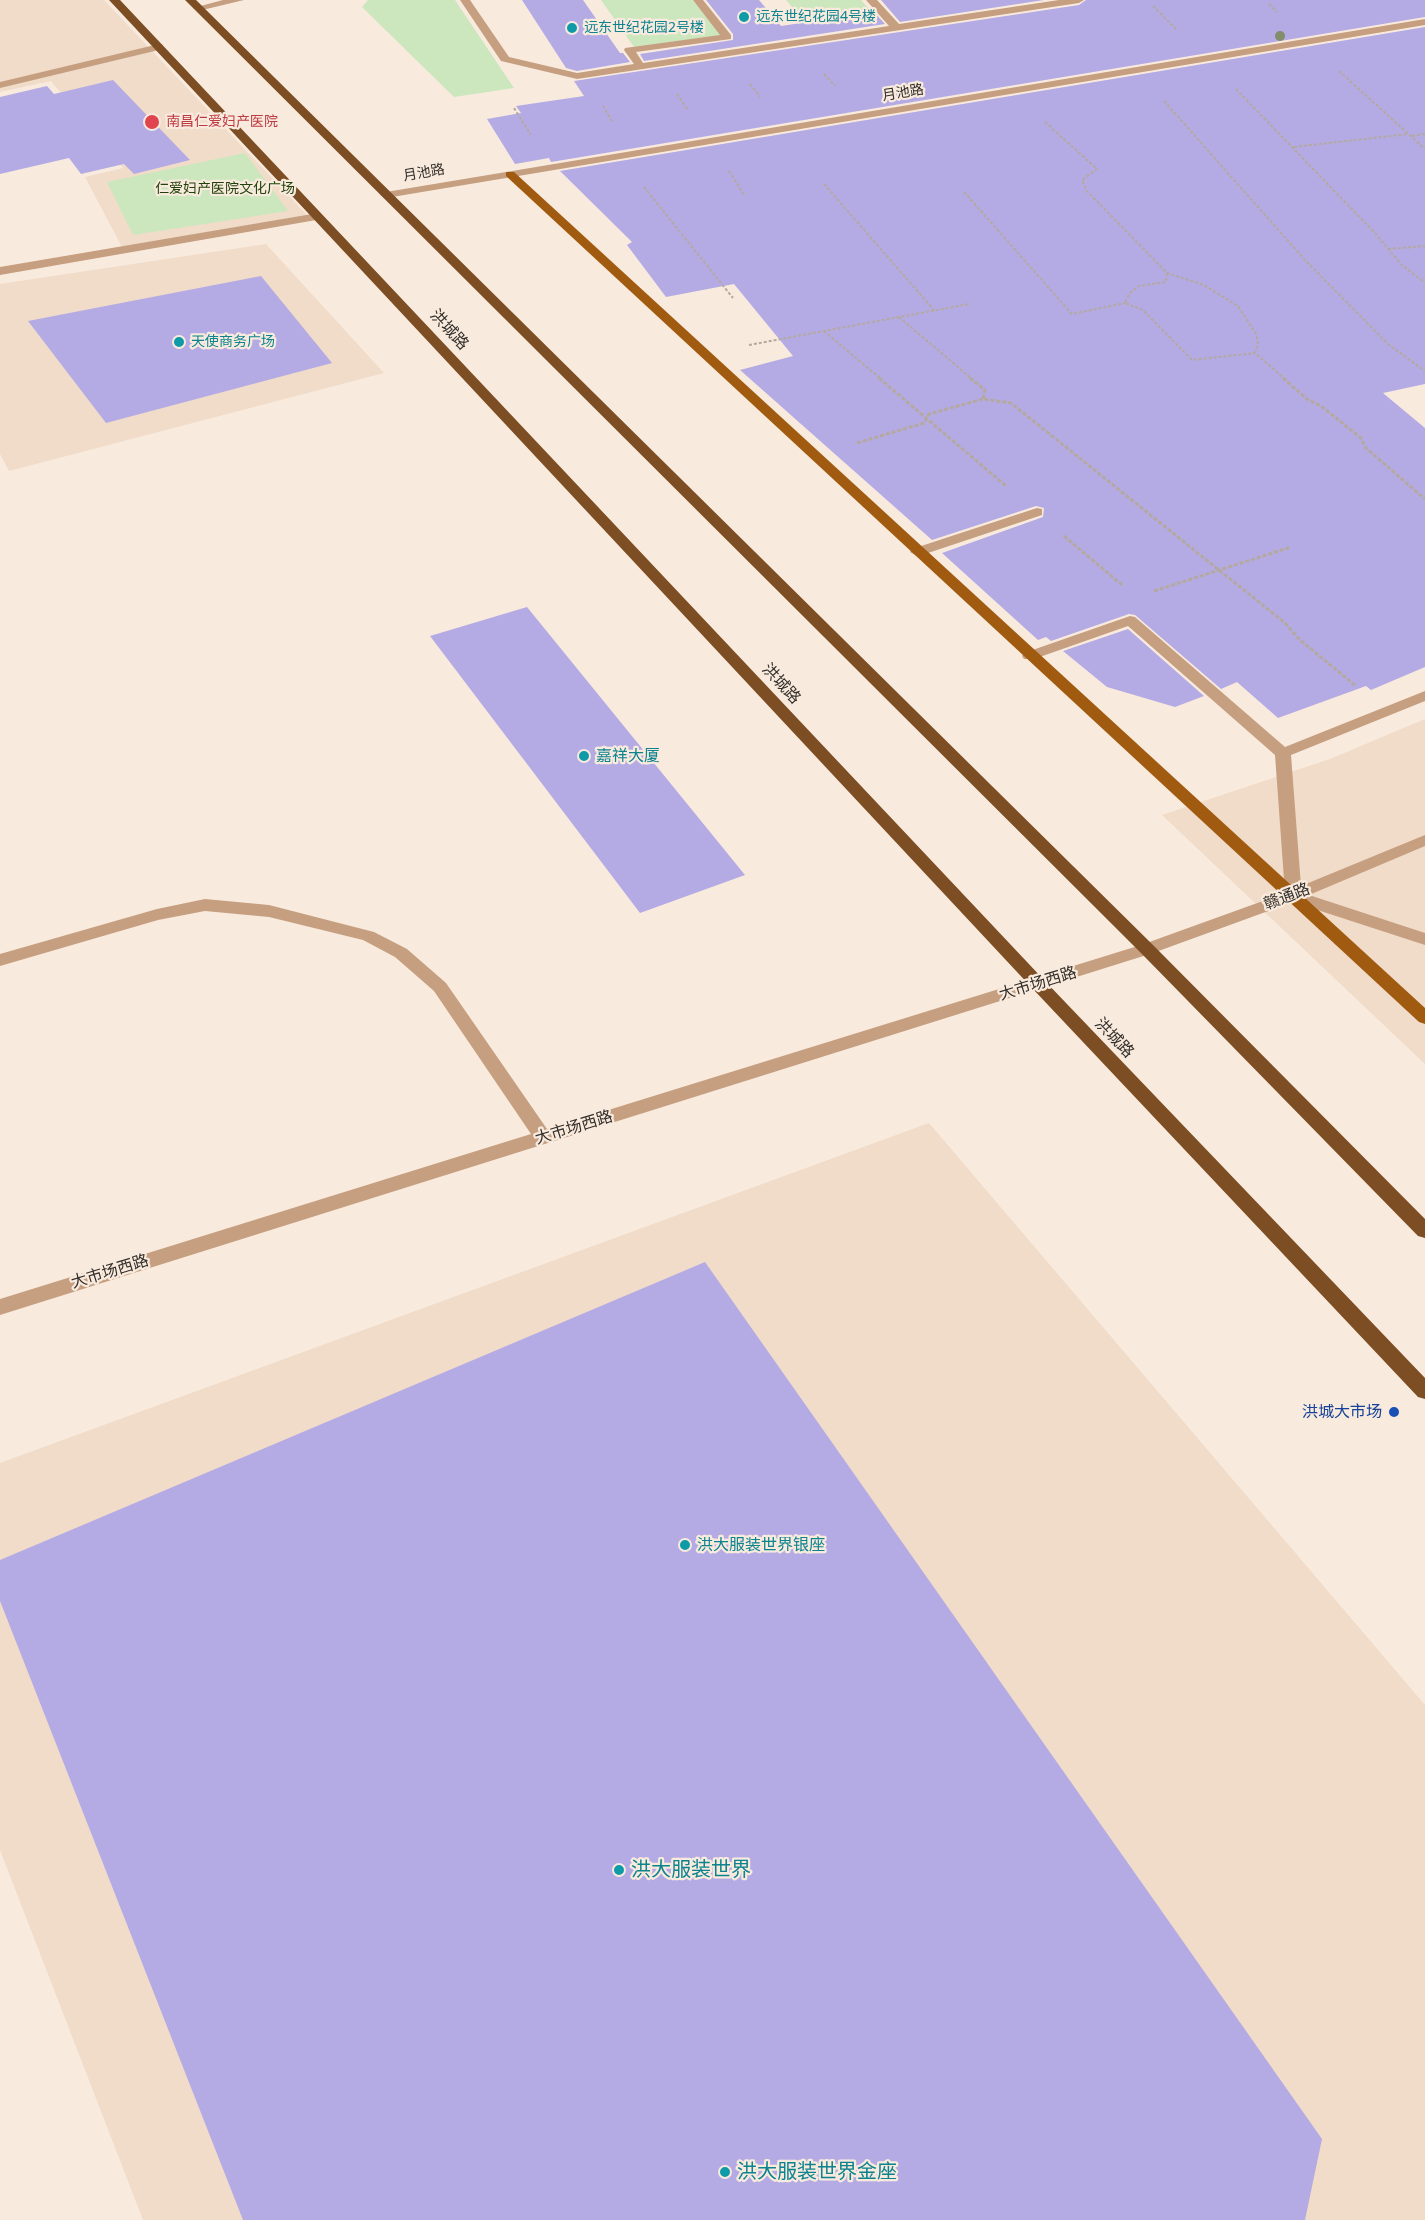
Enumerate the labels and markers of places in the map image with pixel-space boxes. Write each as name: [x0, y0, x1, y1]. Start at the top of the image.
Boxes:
place label: 远东世纪花园4号楼: [756, 9, 876, 25]
marker: 远东世纪花园4号楼: [737, 10, 751, 24]
place label: 远东世纪花园2号楼: [584, 20, 704, 36]
marker: 远东世纪花园2号楼: [565, 21, 579, 35]
marker: 南昌仁爱妇产医院: [143, 113, 161, 131]
place label: 南昌仁爱妇产医院: [166, 114, 278, 130]
place label: 天使商务广场: [191, 334, 275, 350]
marker: 天使商务广场: [172, 335, 186, 349]
place label: 嘉祥大厦: [596, 746, 660, 766]
marker: 嘉祥大厦: [577, 749, 591, 763]
place label: 洪城大市场: [1302, 1402, 1382, 1422]
marker: 洪城大市场: [1387, 1405, 1401, 1419]
place label: 洪大服装世界银座: [697, 1535, 825, 1555]
marker: 洪大服装世界银座: [678, 1538, 692, 1552]
place label: 洪大服装世界: [631, 1858, 751, 1882]
marker: 洪大服装世界: [612, 1863, 626, 1877]
place label: 洪大服装世界金座: [737, 2160, 897, 2184]
marker: 洪大服装世界金座: [718, 2165, 732, 2179]

